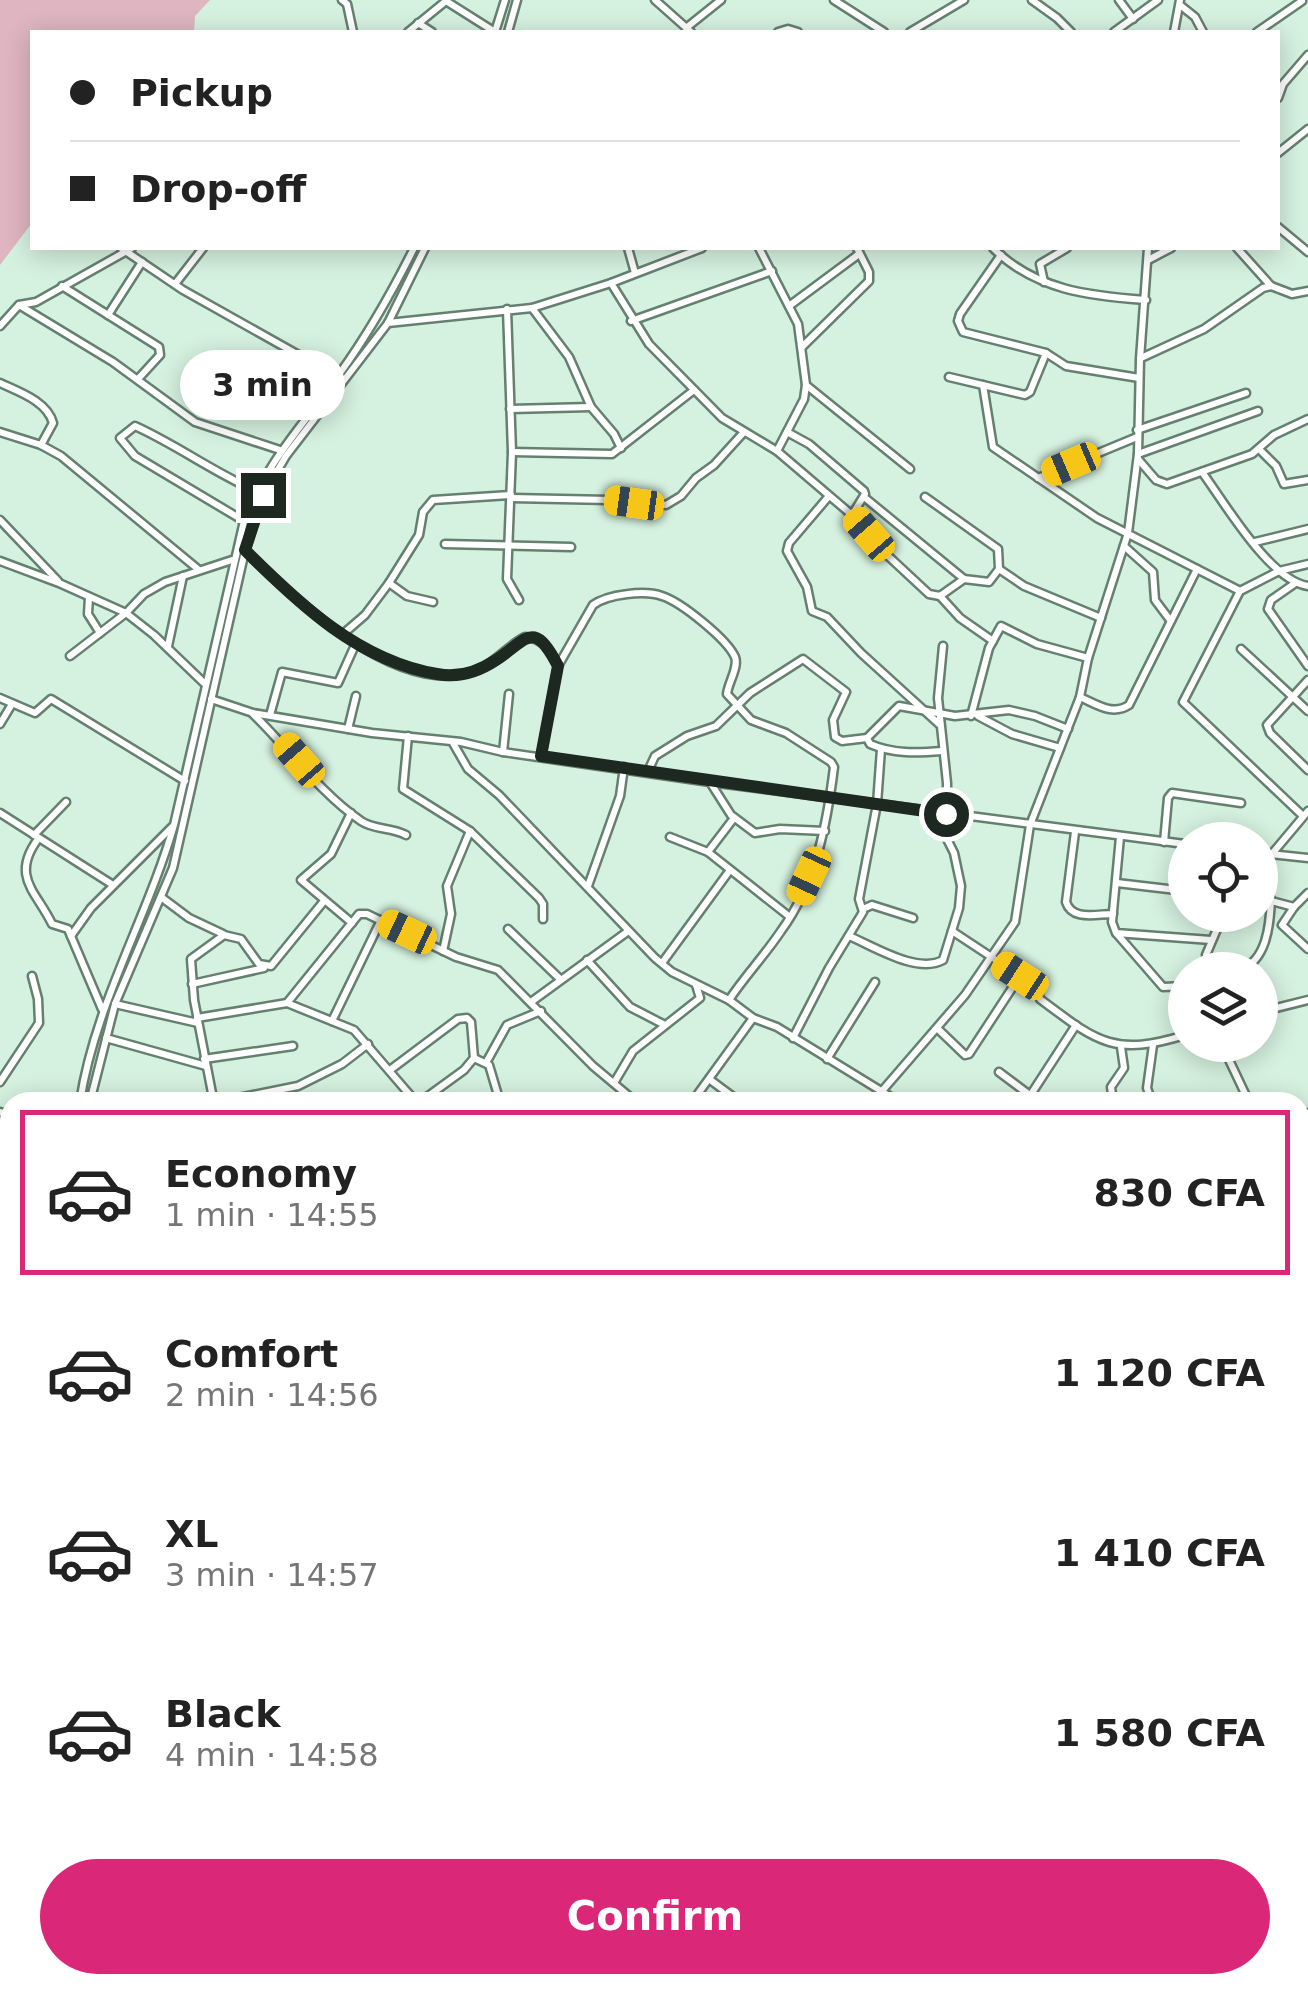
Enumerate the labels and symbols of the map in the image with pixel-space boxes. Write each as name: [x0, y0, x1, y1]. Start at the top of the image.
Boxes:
callout: 3 min: [180, 350, 346, 420]
car: [1038, 438, 1104, 490]
route end: [241, 473, 286, 518]
car: [602, 484, 666, 522]
car: [838, 502, 900, 566]
car: [268, 728, 330, 792]
route start: [924, 792, 969, 837]
car: [783, 842, 835, 910]
car: [373, 906, 441, 958]
car: [987, 947, 1053, 1005]

